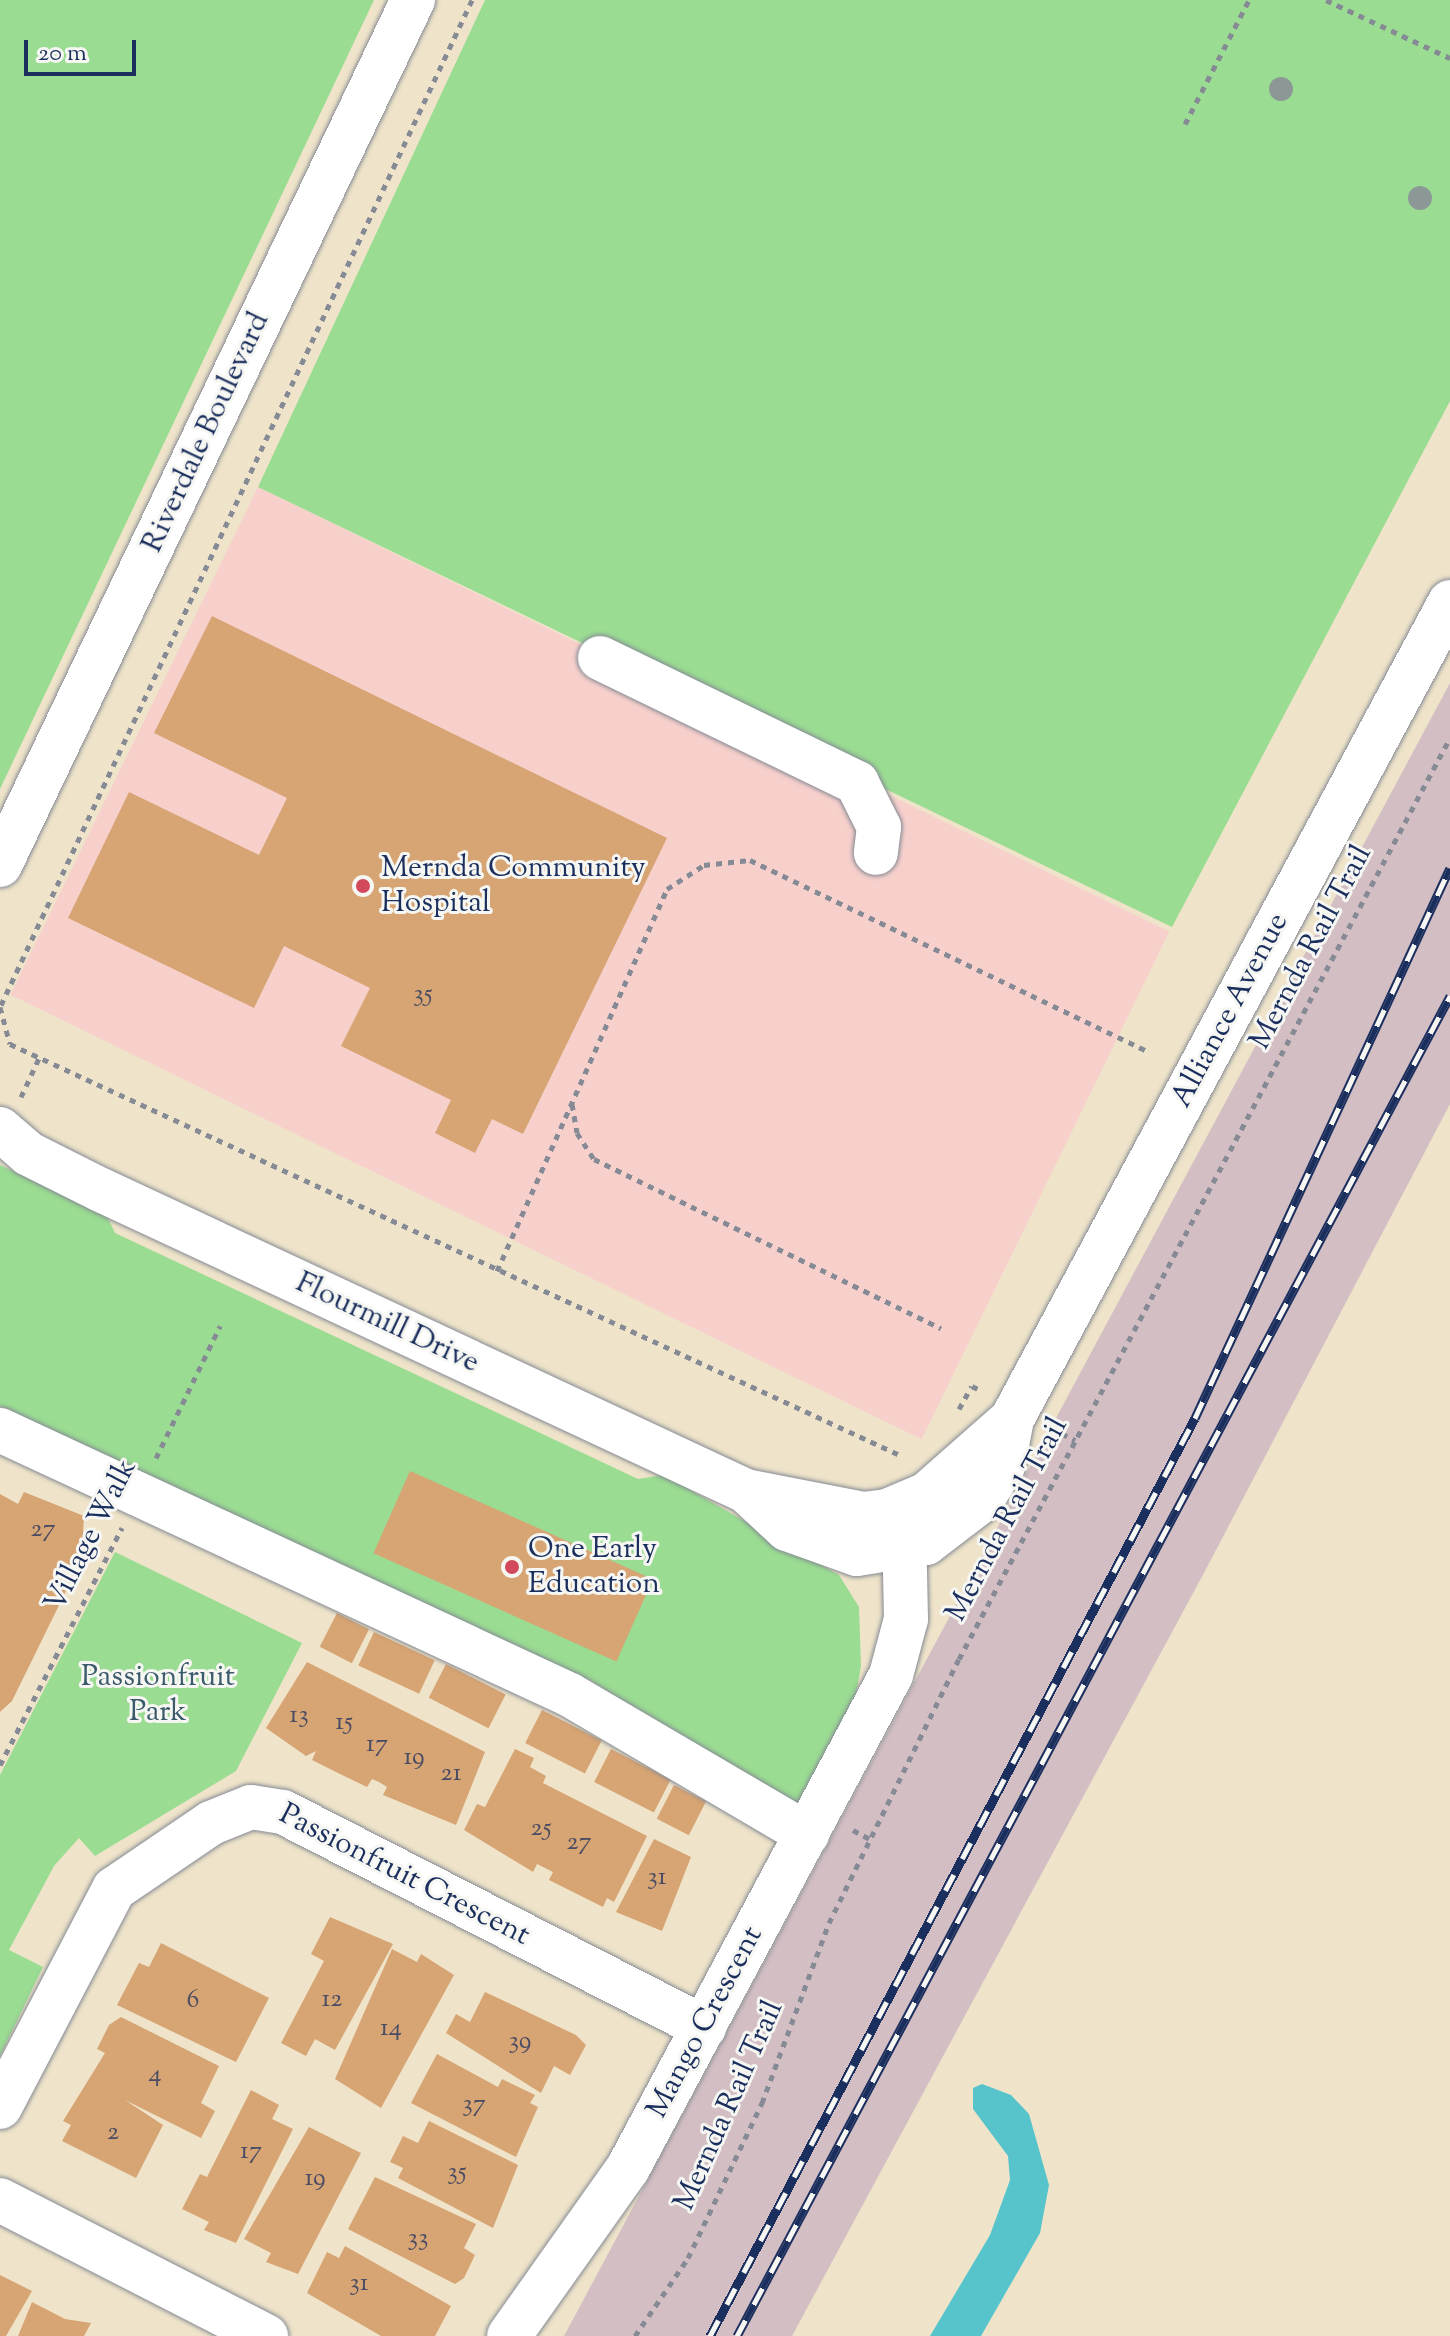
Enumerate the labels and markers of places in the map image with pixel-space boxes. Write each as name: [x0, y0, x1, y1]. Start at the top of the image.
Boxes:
place label: Mernda Community Hospital: [381, 851, 646, 922]
marker: Mernda Community Hospital: [352, 875, 374, 897]
place label: One Early Education: [528, 1532, 660, 1602]
marker: One Early Education: [503, 1558, 521, 1576]

